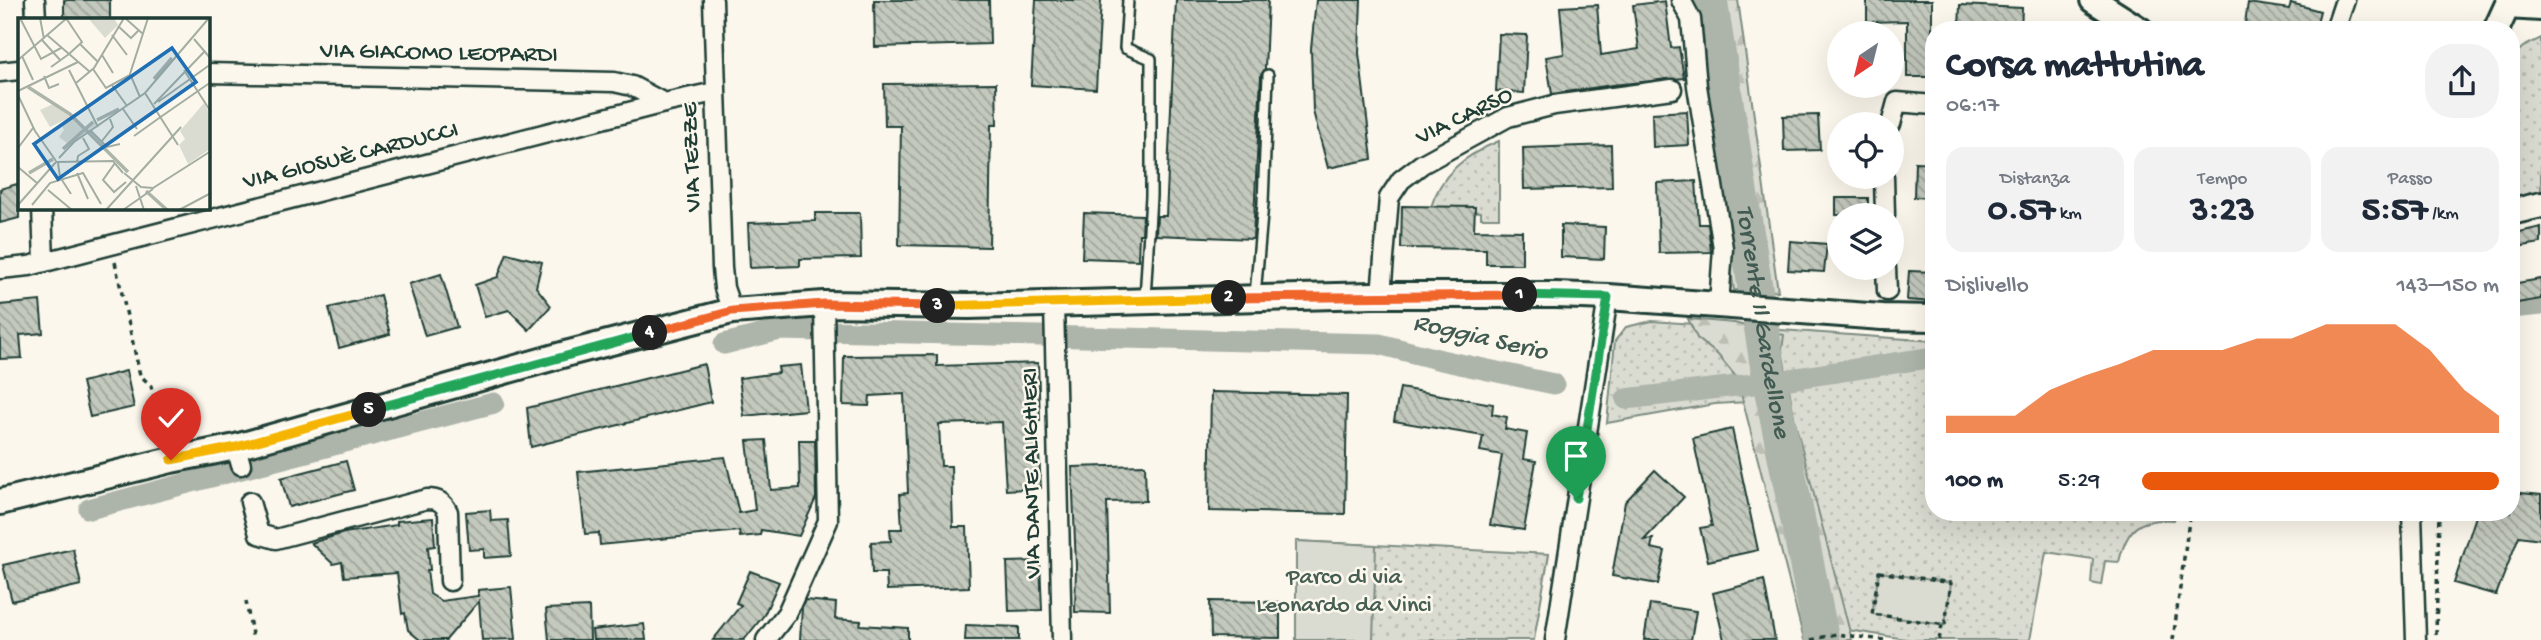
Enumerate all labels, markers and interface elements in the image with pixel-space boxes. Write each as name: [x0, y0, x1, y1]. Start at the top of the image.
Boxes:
inset map: [18, 18, 210, 210]
north arrow: [1827, 21, 1904, 98]
map controls: [1827, 21, 1904, 280]
street label: VIA GIACOMO LEOPARDI: [319, 37, 558, 71]
button: share: [2425, 44, 2499, 118]
text: Corsa mattutina: [1946, 45, 2204, 89]
street label: VIA CARSO: [1411, 81, 1518, 153]
text: 06:17: [1946, 93, 1999, 120]
street label: VIA TEZZE: [677, 101, 709, 213]
button: locate: [1827, 112, 1904, 189]
street label: VIA GIOSUÈ CARDUCCI: [239, 116, 462, 198]
text: Distanza: [2000, 168, 2070, 191]
text: Tempo: [2198, 168, 2247, 191]
text: Passo: [2388, 168, 2433, 191]
text: 0.57: [1988, 191, 2055, 232]
text: 3:23: [2190, 191, 2255, 232]
text: 5:57: [2362, 191, 2428, 232]
water label: Torrente Il Gardellone: [1727, 203, 1797, 443]
button: layers: [1827, 203, 1904, 280]
text: km: [2055, 203, 2082, 226]
text: /km: [2428, 203, 2459, 226]
text: Dislivello: [1946, 273, 2029, 300]
text: 143–150 m: [2397, 273, 2499, 300]
pin: 1: [1502, 278, 1538, 312]
pin: 2: [1212, 280, 1246, 316]
text: 1: [1516, 283, 1523, 306]
text: 2: [1224, 286, 1233, 309]
pin: 3: [920, 288, 956, 324]
text: 3: [933, 294, 942, 317]
water label: Roggia Serio: [1410, 309, 1552, 370]
pin: 4: [632, 316, 668, 350]
text: 4: [645, 321, 654, 344]
street label: VIA DANTE ALIGHIERI: [1017, 367, 1049, 580]
pin: [141, 388, 201, 460]
pin: 5: [352, 392, 386, 428]
text: 5: [364, 398, 374, 421]
icon: check: [152, 399, 190, 437]
pin: [1546, 426, 1606, 498]
icon: arrive: [1557, 437, 1595, 475]
text: 100 m: [1946, 468, 2003, 495]
text: 5:29: [2058, 468, 2100, 495]
park label: Parco di via Leonardo da Vinci: [1256, 564, 1432, 621]

